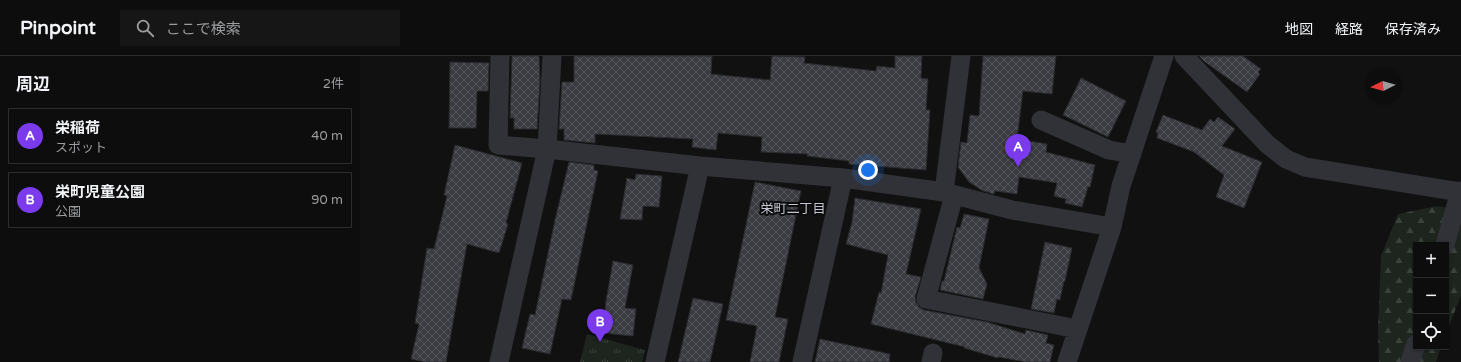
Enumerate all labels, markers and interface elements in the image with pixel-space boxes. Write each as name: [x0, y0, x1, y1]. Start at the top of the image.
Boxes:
search box: [120, 10, 400, 46]
text: Pinpoint: [20, 17, 96, 39]
icon: search: [134, 17, 156, 39]
text: ここで検索: [166, 20, 241, 38]
text: 地図: [1285, 21, 1313, 38]
text: 経路: [1335, 21, 1363, 38]
text: 保存済み: [1385, 21, 1441, 38]
north arrow: [1365, 68, 1401, 104]
text: 周辺: [16, 74, 50, 95]
text: 2件: [323, 76, 344, 92]
text: 栄稲荷: [55, 119, 100, 137]
text: A: [25, 128, 35, 144]
text: 40 m: [311, 128, 343, 144]
pin: A: [1005, 134, 1031, 167]
text: スポット: [55, 140, 107, 156]
your location: [858, 160, 878, 180]
text: 栄町児童公園: [55, 183, 145, 201]
text: B: [25, 192, 35, 208]
text: 90 m: [311, 192, 343, 208]
district label: 栄町二丁目: [760, 201, 826, 217]
text: 公園: [55, 204, 81, 220]
map controls: [1413, 242, 1449, 350]
button: +: [1413, 242, 1449, 278]
button: −: [1413, 278, 1449, 314]
pin: B: [587, 309, 613, 342]
button: locate: [1413, 314, 1449, 350]

